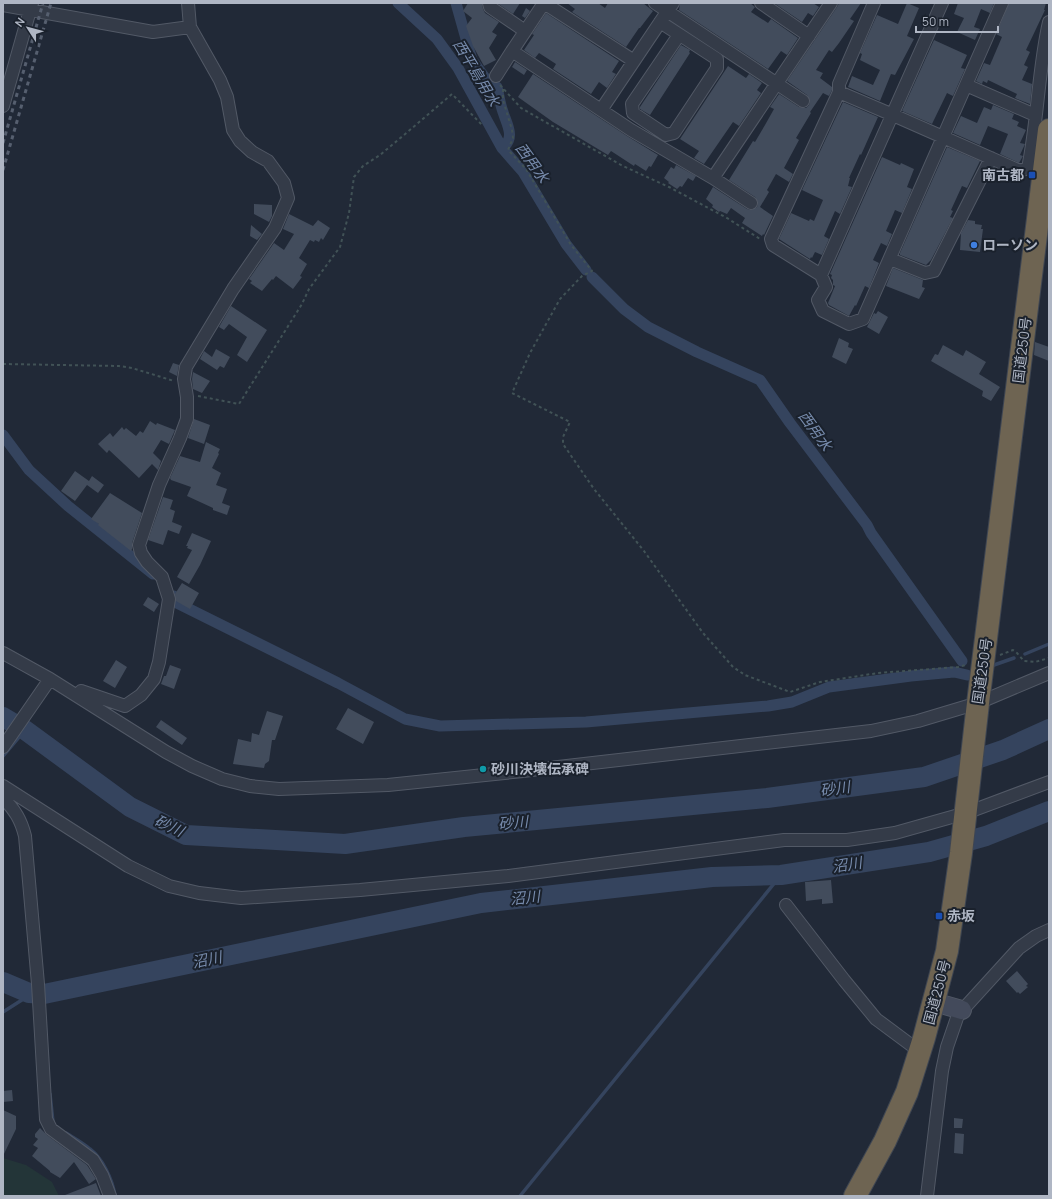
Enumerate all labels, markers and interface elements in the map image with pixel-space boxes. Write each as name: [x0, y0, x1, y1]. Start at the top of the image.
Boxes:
north arrow: [8, 8, 48, 48]
scale bar: [916, 8, 998, 34]
text: 50 m: [922, 13, 949, 30]
text: N: [11, 14, 28, 29]
water label: 西平島用水: [448, 35, 506, 112]
water label: 西用水: [511, 138, 555, 189]
place label: 南古都: [982, 165, 1024, 184]
marker: 南古都: [1027, 170, 1037, 180]
place label: ローソン: [982, 235, 1038, 254]
marker: ローソン: [969, 240, 979, 250]
street label: 国道250号: [1008, 316, 1035, 384]
water label: 西用水: [794, 406, 838, 457]
street label: 国道250号: [967, 637, 996, 705]
place label: 砂川決壊伝承碑: [491, 759, 589, 778]
marker: 砂川決壊伝承碑: [478, 764, 488, 774]
water label: 砂川: [819, 776, 853, 801]
water label: 砂川: [151, 810, 189, 842]
water label: 砂川: [497, 811, 531, 834]
water label: 沼川: [830, 851, 865, 877]
water label: 沼川: [509, 885, 543, 910]
place label: 赤坂: [947, 906, 975, 925]
marker: 赤坂: [934, 911, 944, 921]
water label: 沼川: [190, 946, 226, 973]
street label: 国道250号: [919, 957, 954, 1026]

